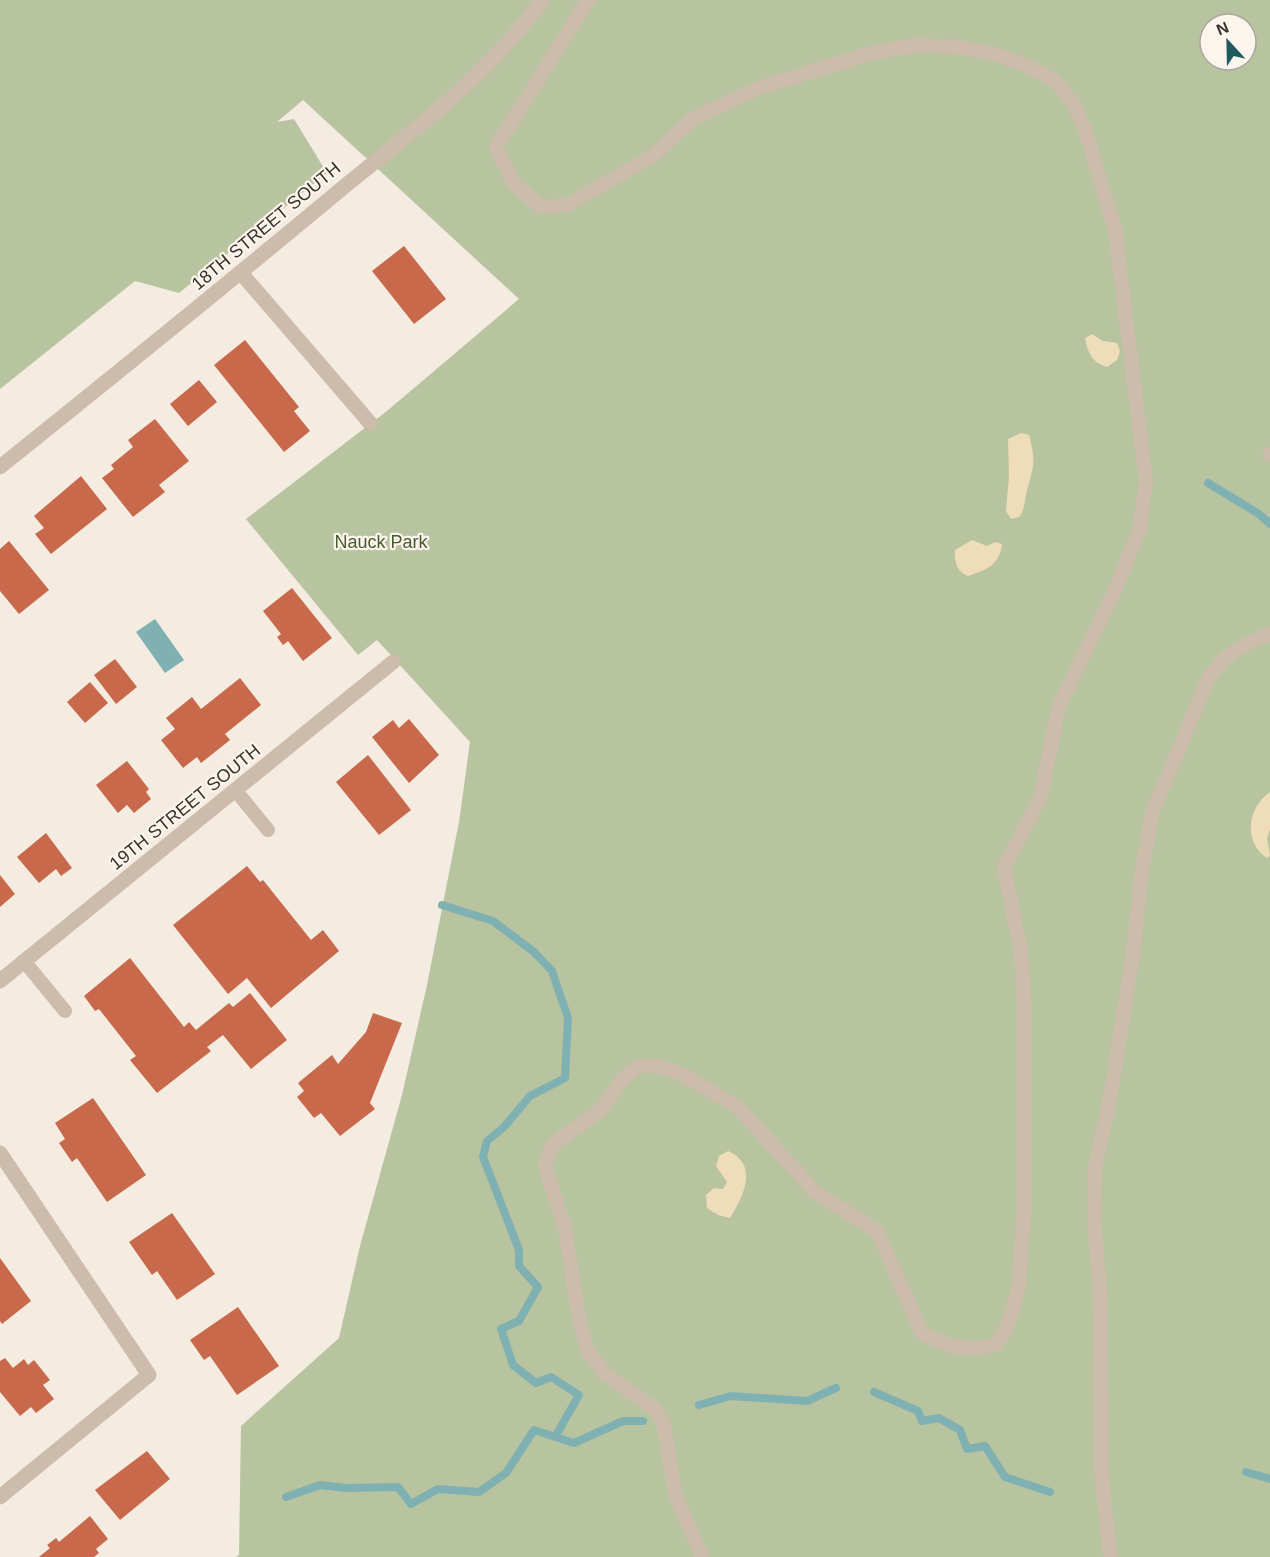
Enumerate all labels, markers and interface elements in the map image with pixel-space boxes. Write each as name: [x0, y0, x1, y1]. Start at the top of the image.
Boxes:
north arrow: [1198, 12, 1258, 72]
text: N: [1214, 19, 1231, 39]
street label: 18TH STREET SOUTH: [188, 158, 344, 294]
park label: Nauck Park: [334, 532, 429, 552]
street label: 19TH STREET SOUTH: [106, 740, 264, 874]

